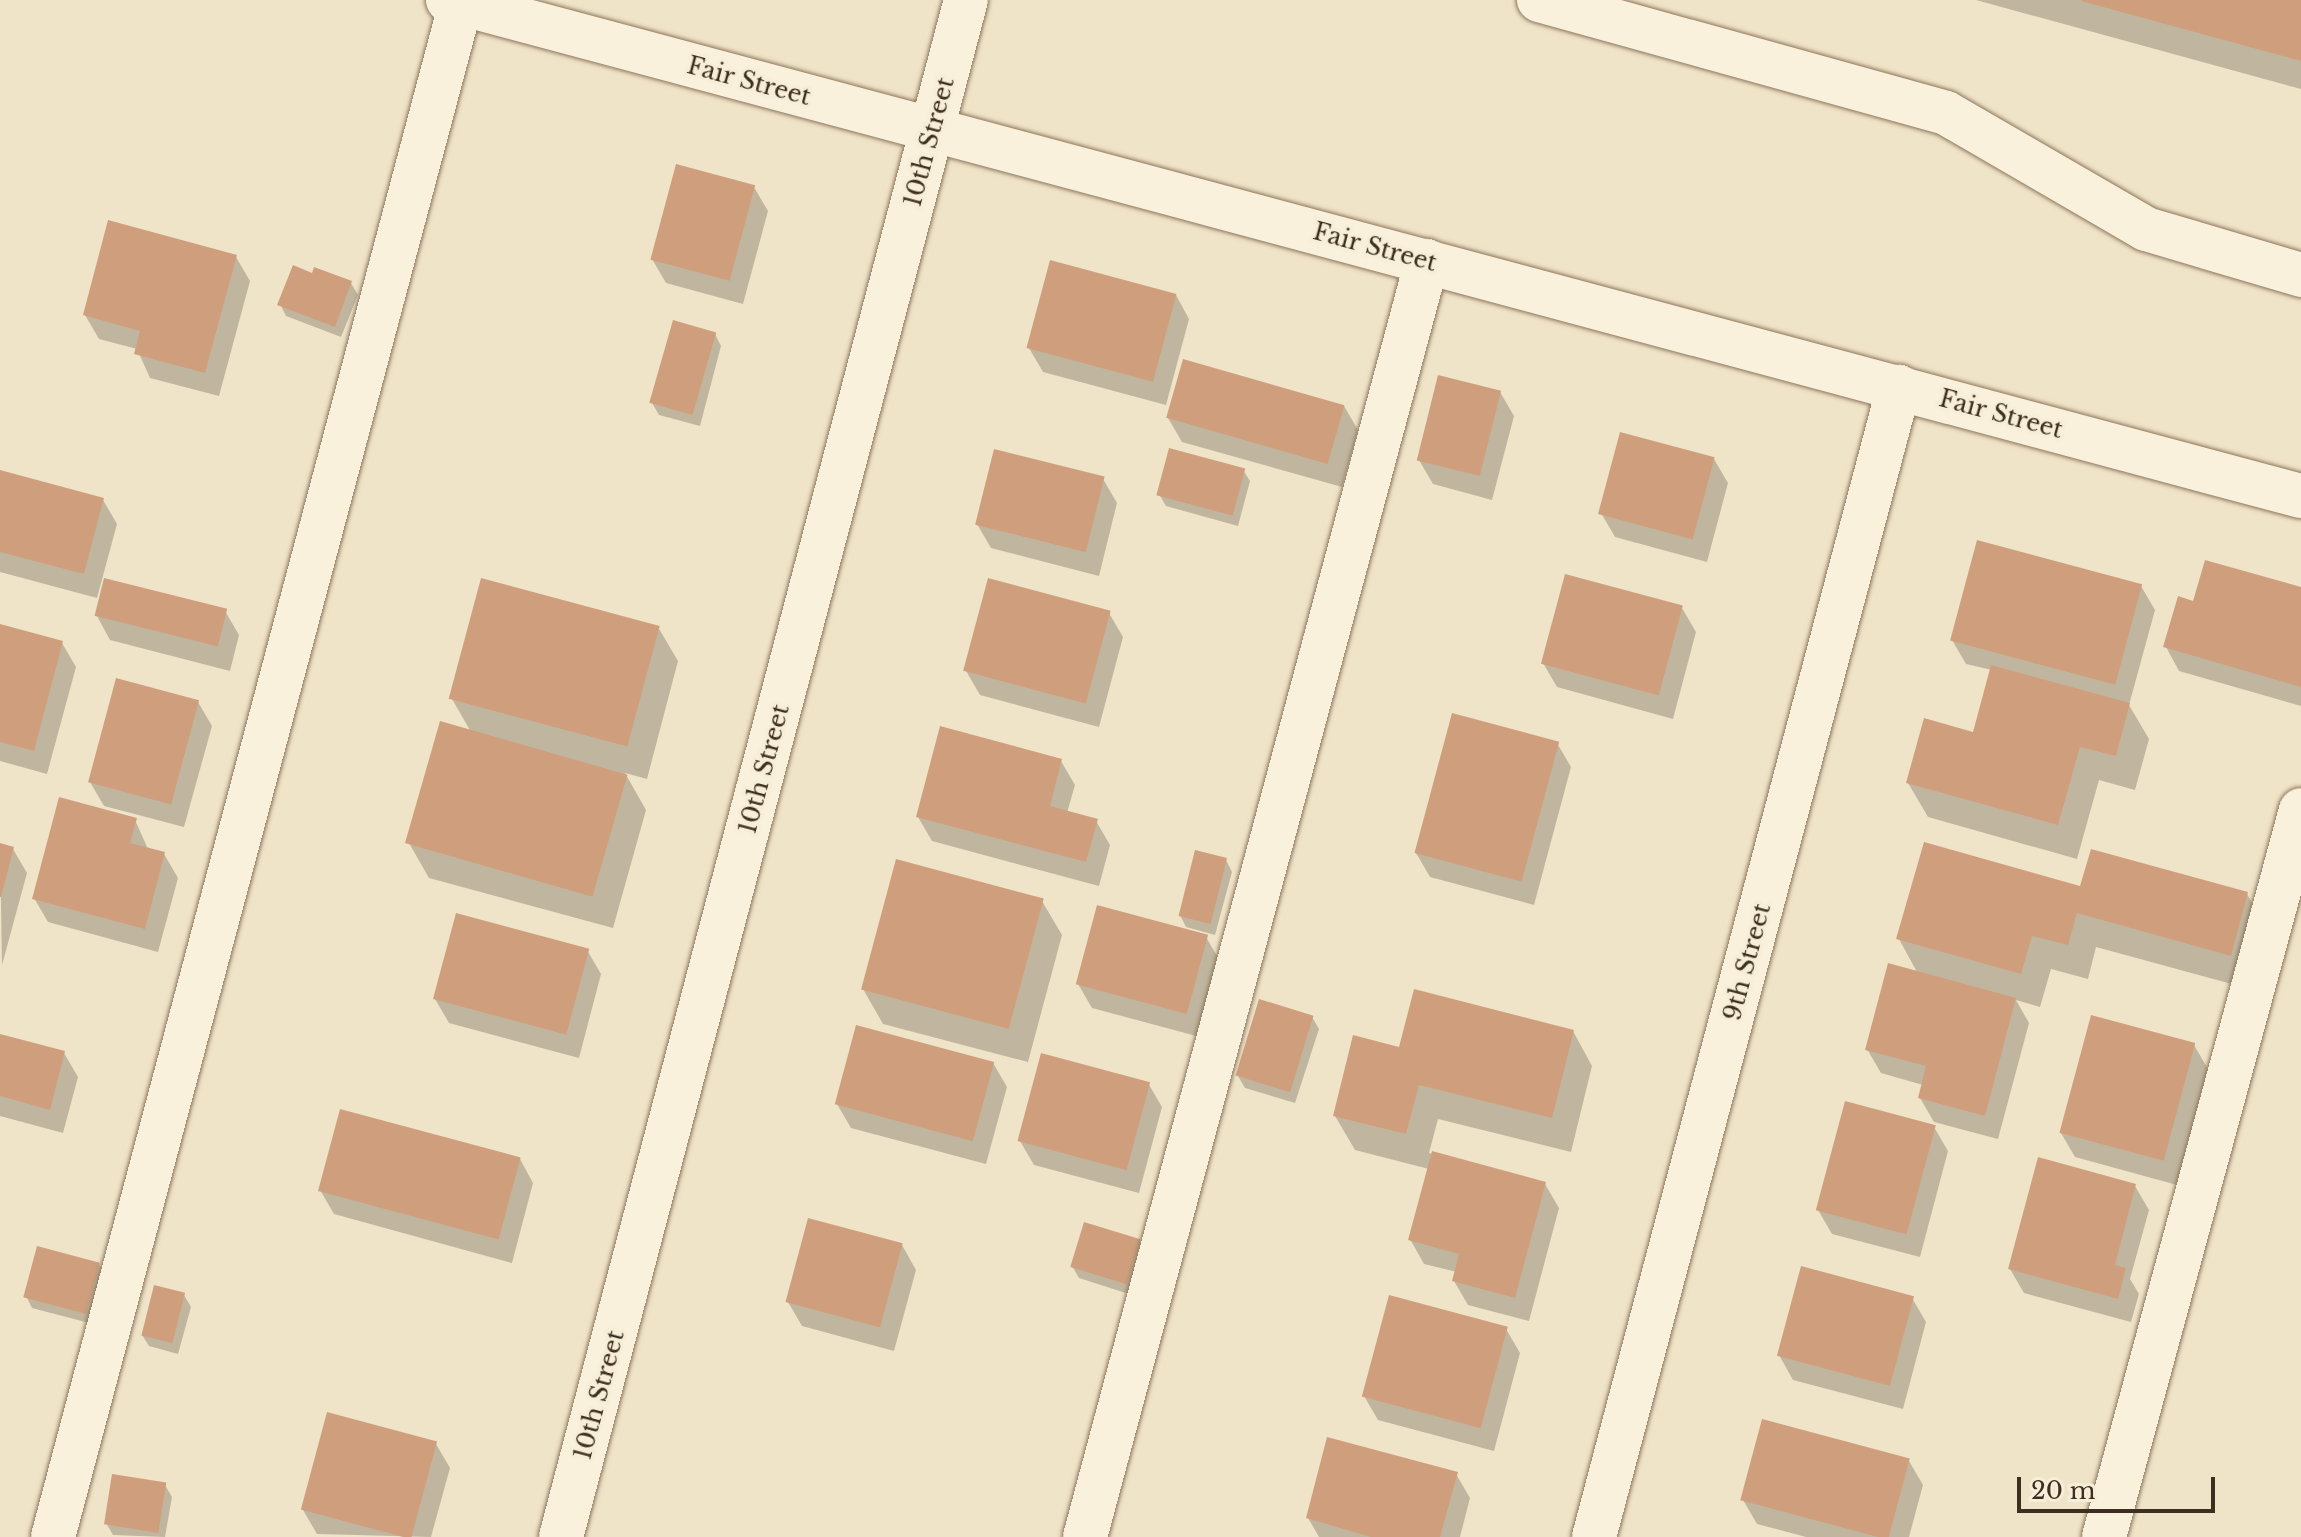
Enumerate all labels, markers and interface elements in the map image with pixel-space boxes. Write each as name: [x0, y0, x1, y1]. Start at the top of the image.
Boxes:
street label: Fair Street: [684, 51, 814, 111]
street label: 10th Street: [898, 74, 960, 210]
street label: Fair Street: [1310, 217, 1440, 277]
street label: Fair Street: [1936, 384, 2066, 444]
street label: 10th Street: [733, 701, 795, 837]
street label: 9th Street: [1718, 900, 1776, 1024]
street label: 10th Street: [568, 1327, 630, 1463]
scale bar: [2021, 1461, 2219, 1511]
text: 20 m: [2031, 1476, 2096, 1505]

